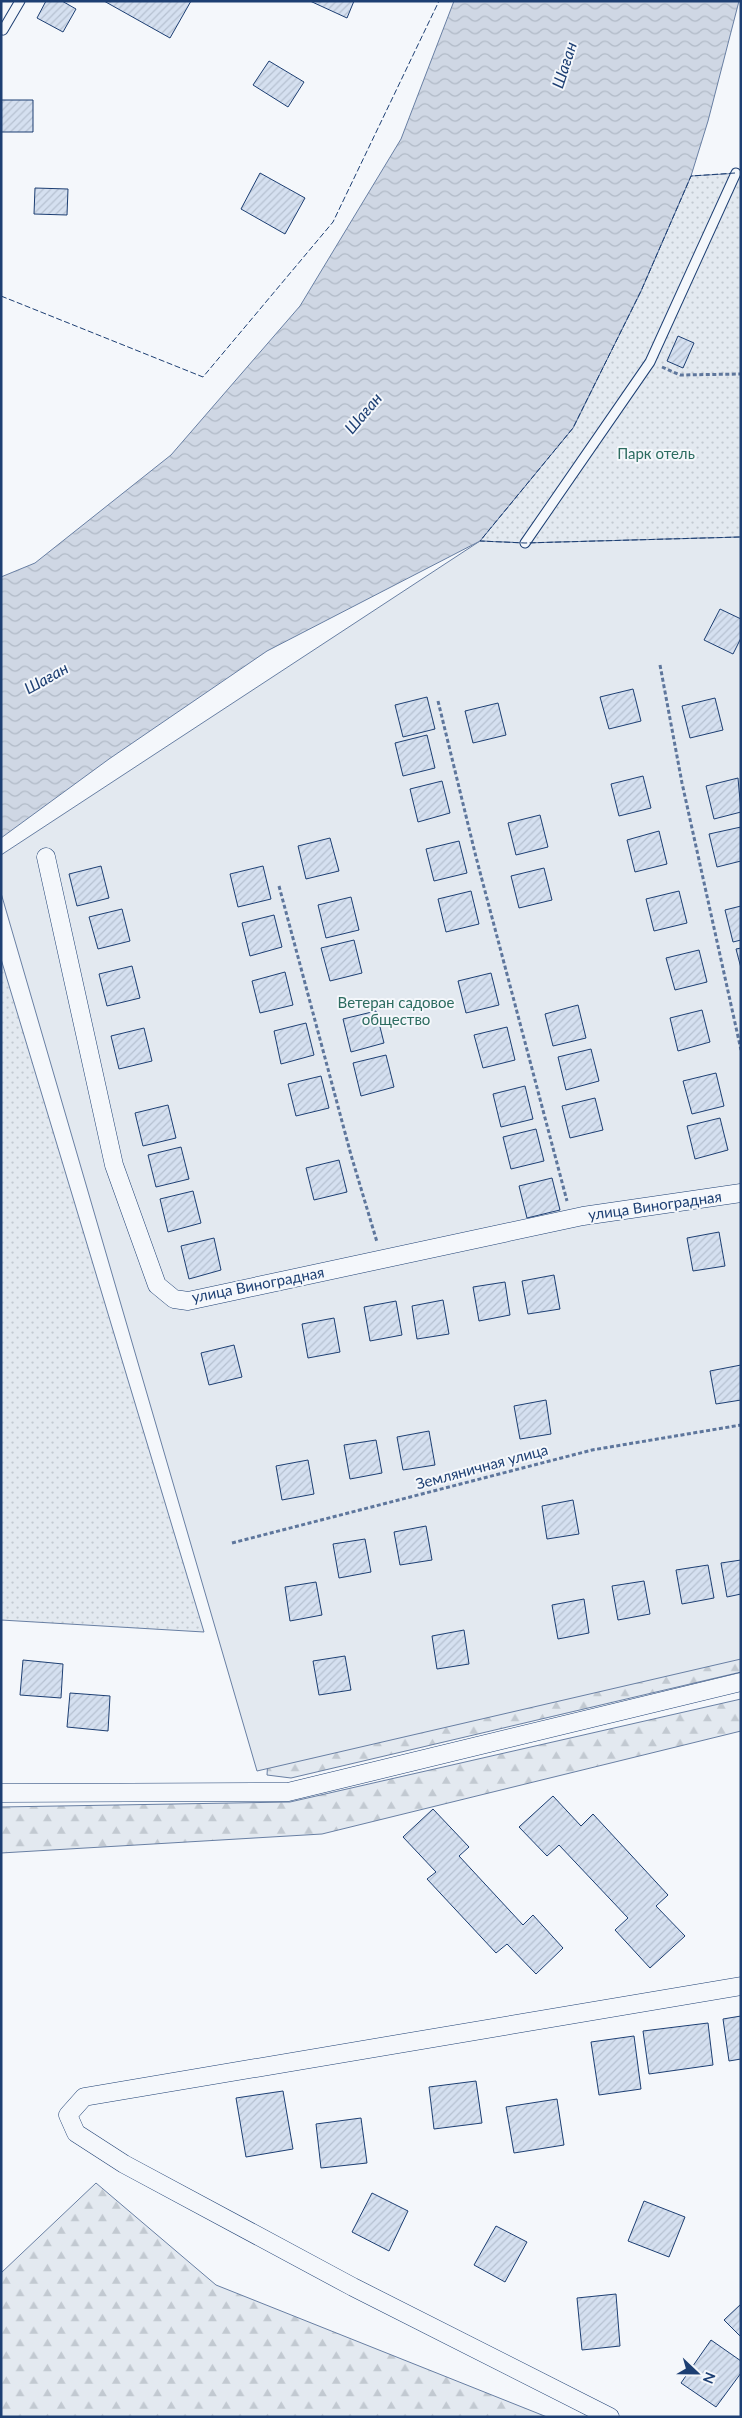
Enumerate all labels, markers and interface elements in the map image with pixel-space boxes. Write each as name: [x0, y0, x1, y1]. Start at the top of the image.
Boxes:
water label: Шаған: [547, 39, 580, 90]
water label: Шаған: [340, 388, 385, 437]
park label: Парк отель: [617, 444, 695, 462]
water label: Шаған: [20, 658, 71, 697]
park label: Ветеран садовое общество: [338, 993, 455, 1028]
street label: улица Виноградная: [587, 1187, 723, 1223]
street label: улица Виноградная: [190, 1262, 326, 1306]
street label: Земляничная улица: [414, 1440, 550, 1492]
north arrow: [672, 2348, 722, 2398]
text: N: [700, 2370, 719, 2386]

